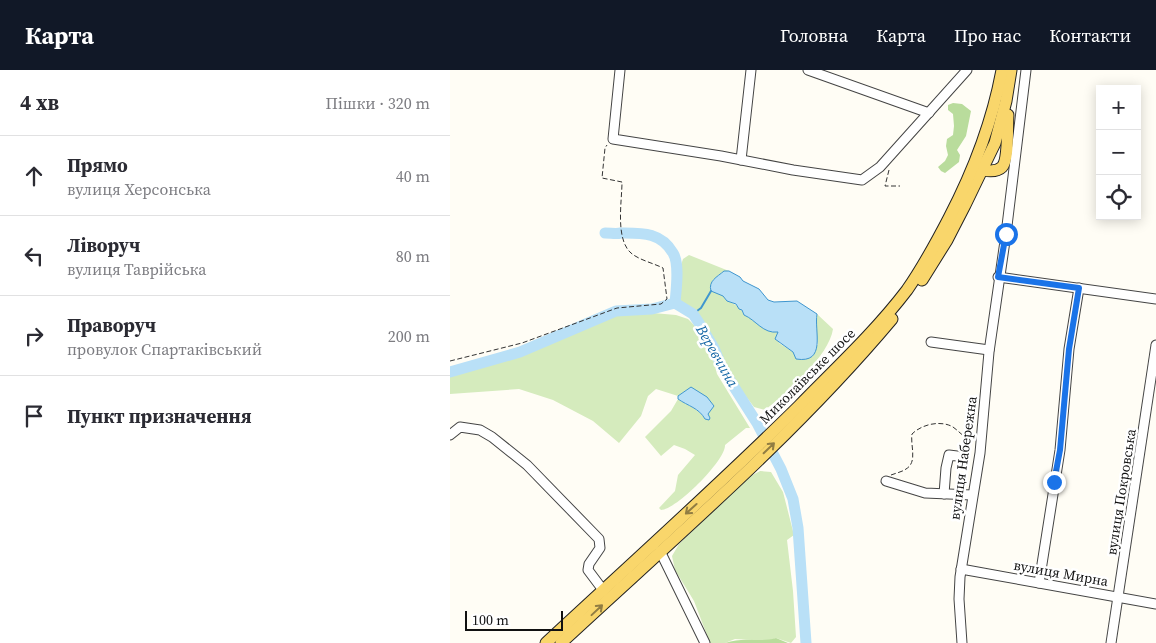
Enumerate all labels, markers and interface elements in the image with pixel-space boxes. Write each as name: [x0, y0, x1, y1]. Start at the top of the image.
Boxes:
text: Карта: [25, 19, 94, 52]
text: Головна: [780, 23, 848, 48]
text: Карта: [876, 23, 926, 48]
text: Про нас: [954, 23, 1021, 48]
text: Контакти: [1049, 23, 1131, 48]
map controls: [1096, 85, 1141, 220]
button: +: [1096, 85, 1141, 130]
text: 4 хв: [20, 88, 59, 117]
text: Пішки · 320 m: [326, 92, 430, 114]
button: −: [1096, 130, 1141, 175]
text: Прямо: [67, 152, 128, 178]
icon: ahead: [20, 162, 48, 190]
text: 40 m: [396, 165, 430, 187]
button: locate: [1096, 175, 1141, 220]
text: вулиця Херсонська: [67, 178, 211, 200]
route start: [995, 223, 1018, 246]
text: Ліворуч: [67, 232, 140, 258]
icon: left: [20, 242, 48, 270]
text: 80 m: [396, 245, 430, 267]
text: вулиця Таврійська: [67, 258, 206, 280]
text: Праворуч: [67, 312, 156, 338]
water label: Веревчина: [691, 320, 744, 391]
icon: right: [20, 322, 48, 350]
street label: Миколаївське шосе: [755, 324, 859, 428]
text: 200 m: [388, 325, 430, 347]
text: провулок Спартаківський: [67, 338, 262, 360]
street label: вулиця Набережна: [944, 394, 982, 521]
icon: arrive: [20, 402, 48, 430]
text: Пункт призначення: [67, 403, 252, 429]
street label: вулиця Покровська: [1101, 427, 1141, 557]
one-way arrow: [763, 442, 776, 454]
route end: [1043, 471, 1066, 494]
one-way arrow: [685, 503, 698, 515]
street label: вулиця Мирна: [1012, 555, 1111, 591]
one-way arrow: [590, 604, 603, 616]
scale bar: [465, 608, 562, 631]
text: 100 m: [472, 610, 509, 630]

